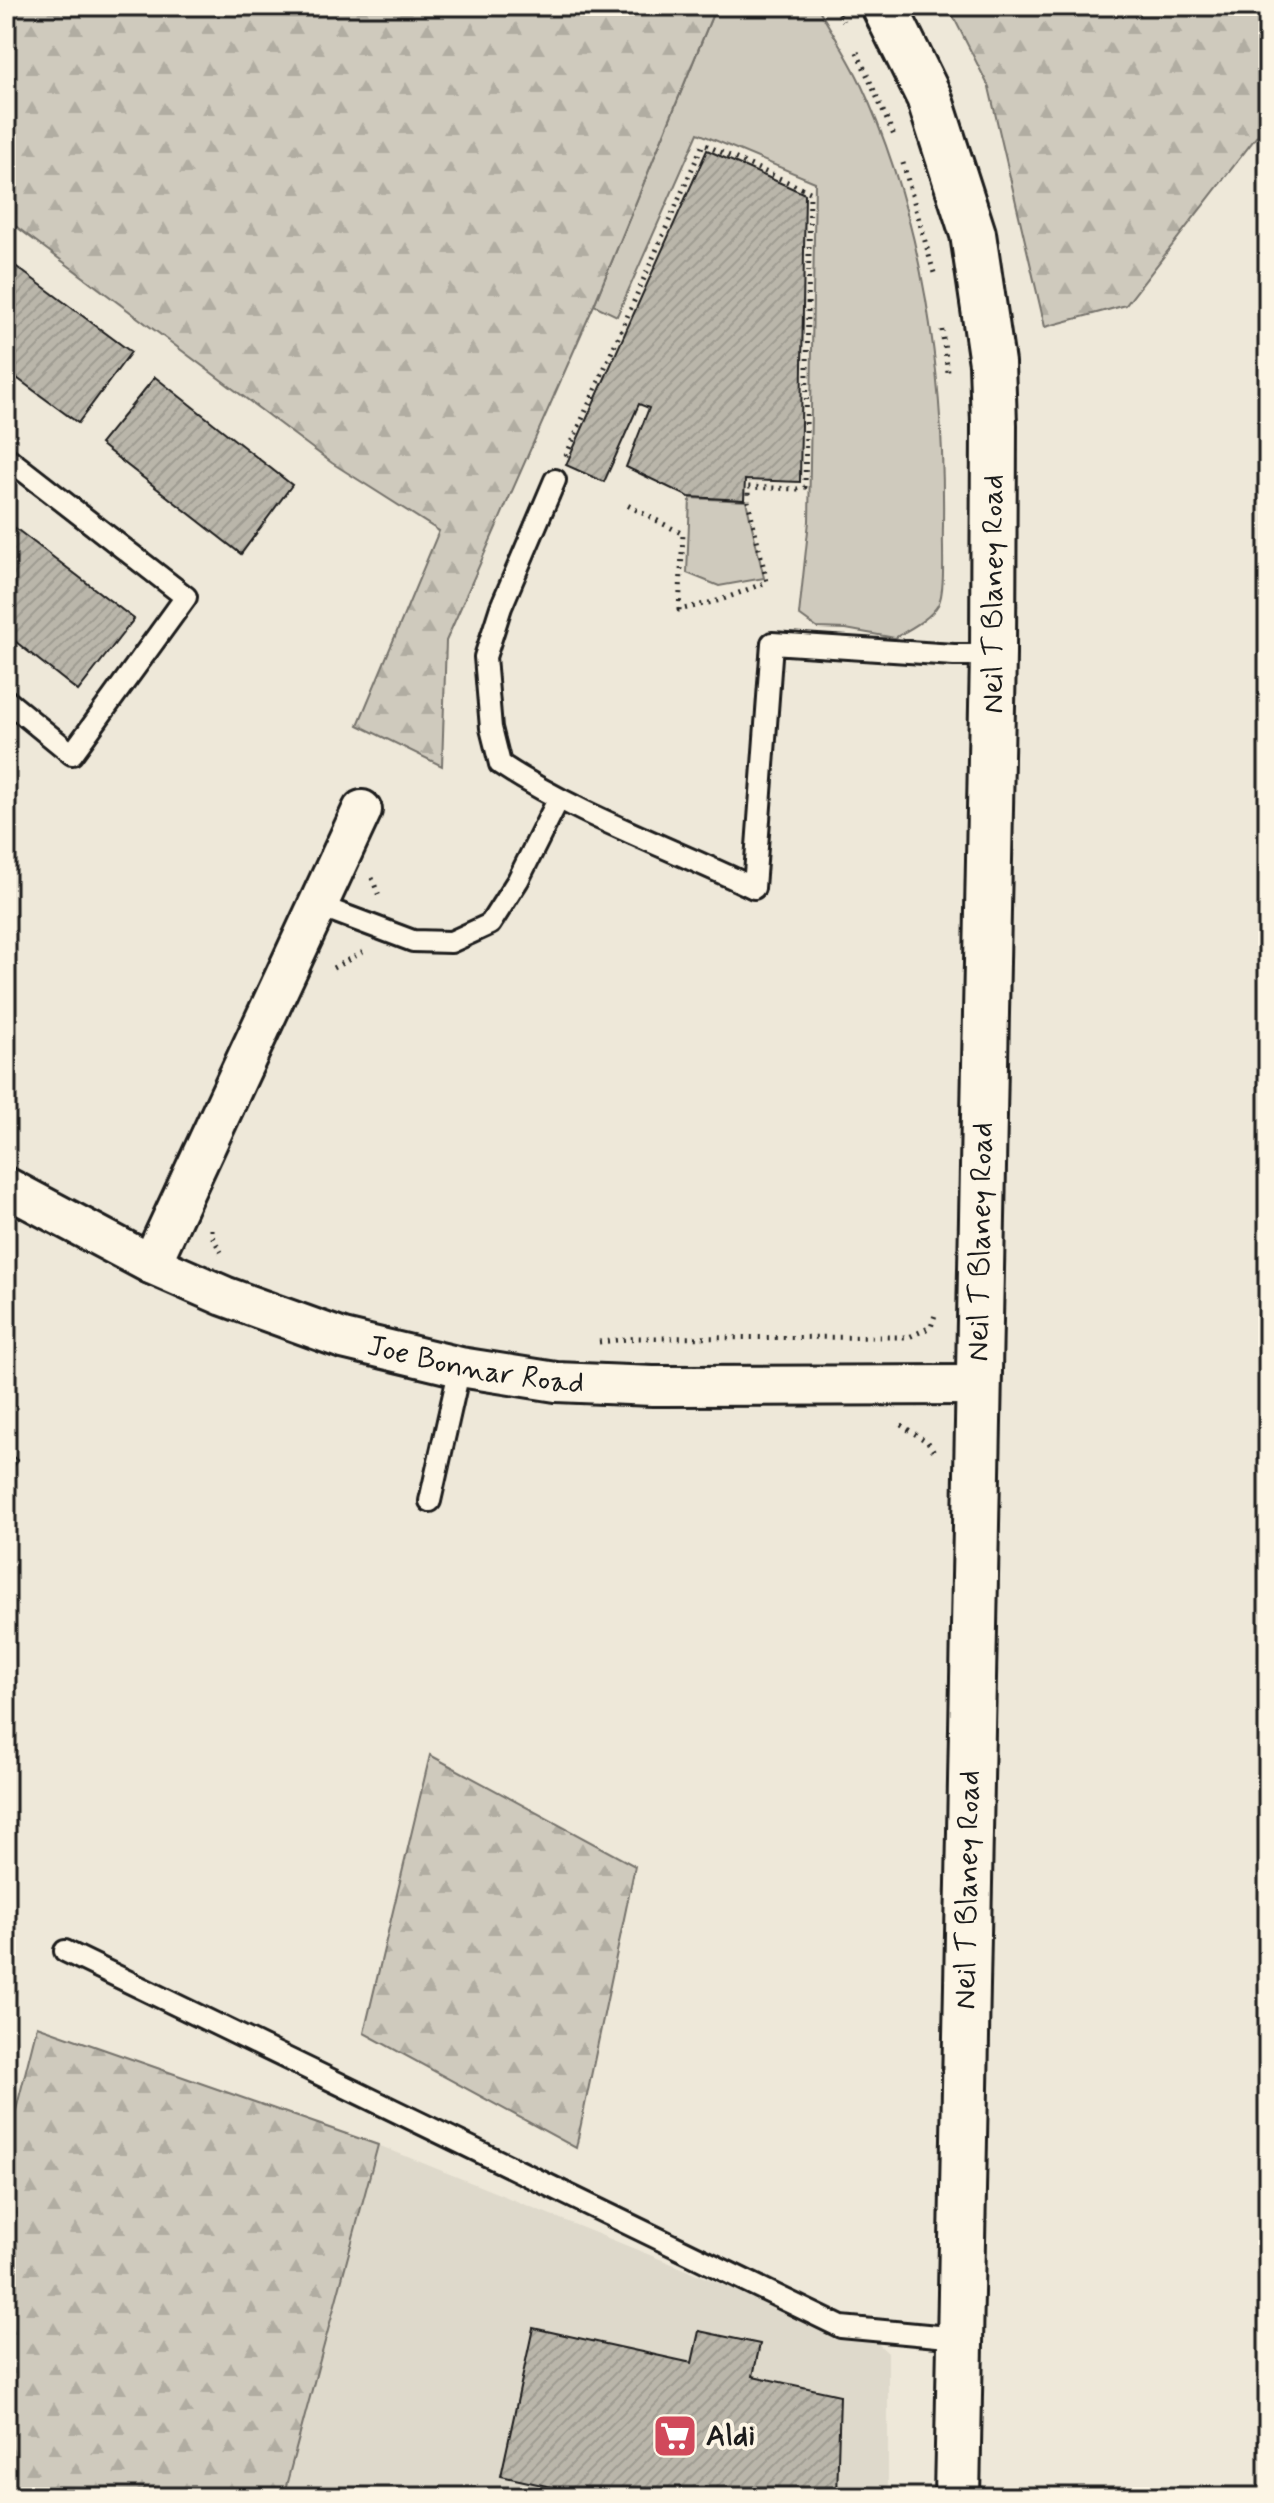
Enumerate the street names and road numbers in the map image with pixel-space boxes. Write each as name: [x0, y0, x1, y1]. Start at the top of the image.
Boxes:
street label: Neil T Blaney Road: [974, 474, 1013, 714]
street label: Neil T Blaney Road: [959, 1122, 1003, 1362]
street label: Joe Bonnar Road: [363, 1326, 585, 1403]
street label: Neil T Blaney Road: [946, 1770, 990, 2010]

